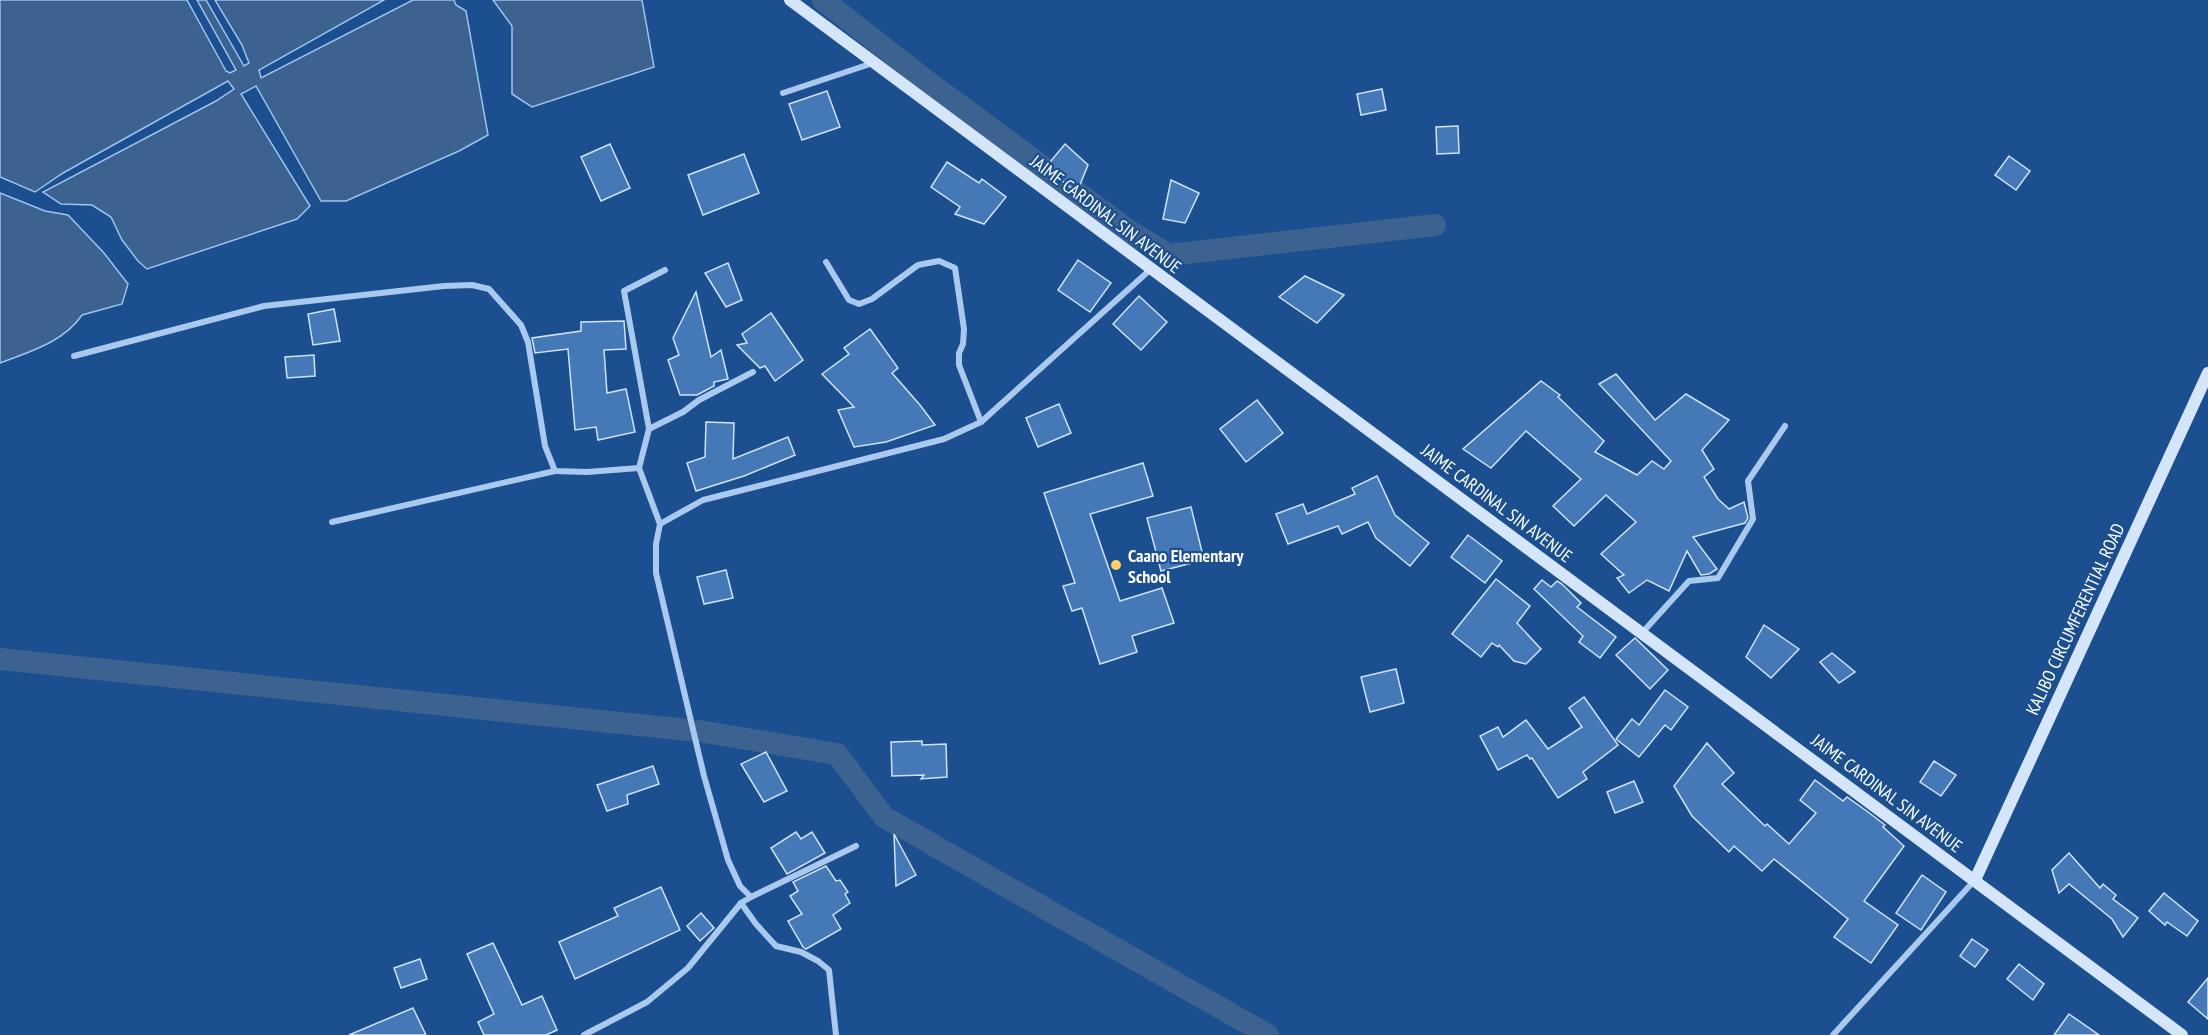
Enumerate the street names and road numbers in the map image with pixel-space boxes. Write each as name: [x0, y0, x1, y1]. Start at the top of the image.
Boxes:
street label: JAIME CARDINAL SIN AVENUE: [1025, 149, 1186, 278]
street label: JAIME CARDINAL SIN AVENUE: [1416, 438, 1577, 567]
street label: KALIBO CIRCUMFERENTIAL ROAD: [2020, 520, 2130, 718]
street label: JAIME CARDINAL SIN AVENUE: [1806, 728, 1967, 857]

